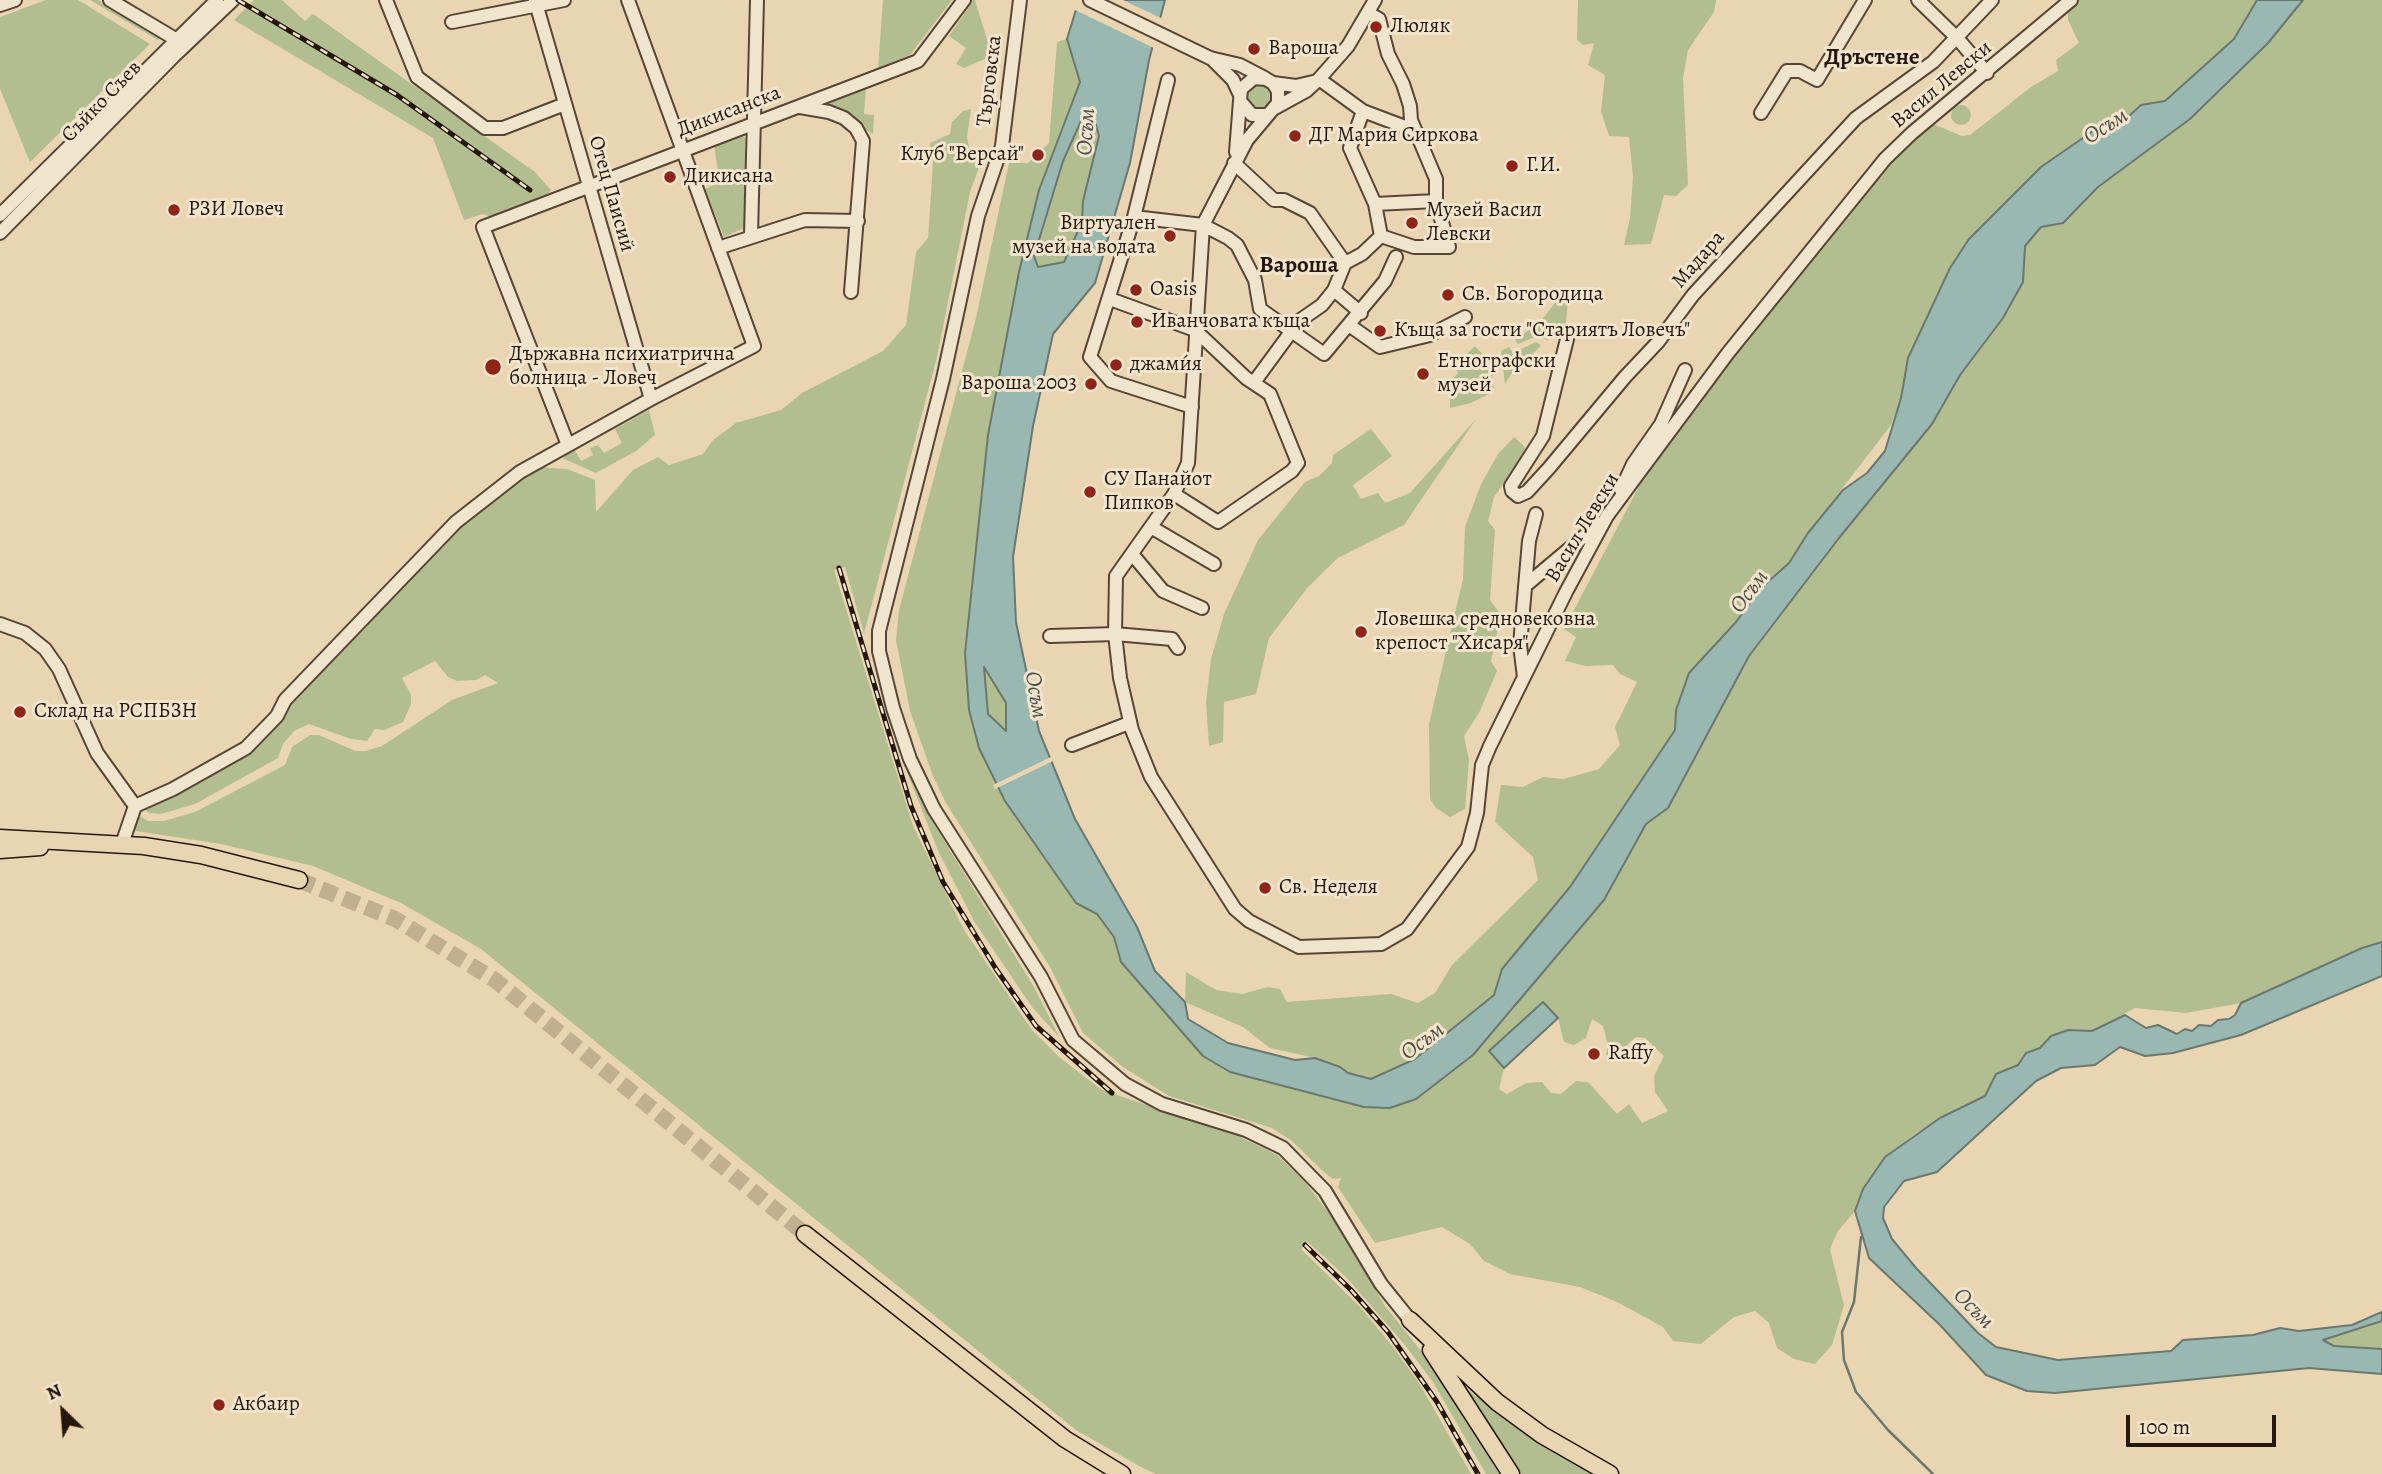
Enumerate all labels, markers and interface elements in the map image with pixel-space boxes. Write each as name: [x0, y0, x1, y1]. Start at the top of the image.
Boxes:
place label: Люляк: [1390, 14, 1450, 40]
marker: Люляк: [1368, 19, 1384, 35]
street label: Търговска: [972, 34, 1008, 128]
place label: Вароша: [1268, 36, 1339, 62]
street label: Васил Левски: [1887, 36, 1997, 134]
marker: Вароша: [1246, 41, 1262, 57]
district label: Дръстене: [1824, 44, 1920, 72]
street label: Съйко Съев: [57, 56, 147, 148]
street label: Дикисанска: [674, 81, 784, 143]
water label: Осъм: [2079, 103, 2133, 151]
water label: Осъм: [1072, 107, 1102, 157]
place label: ДГ Мария Сиркова: [1309, 123, 1479, 149]
marker: ДГ Мария Сиркова: [1287, 128, 1303, 144]
street label: Отец Паисий: [582, 133, 640, 255]
place label: Клуб "Версай": [900, 142, 1024, 168]
marker: Клуб "Версай": [1030, 147, 1046, 163]
place label: Г.И.: [1526, 153, 1561, 179]
marker: Г.И.: [1504, 158, 1520, 174]
place label: Дикисана: [684, 164, 773, 190]
marker: Дикисана: [662, 169, 678, 185]
place label: РЗИ Ловеч: [188, 197, 284, 223]
place label: Музей Васил Левски: [1426, 198, 1542, 248]
marker: РЗИ Ловеч: [166, 202, 182, 218]
place label: Виртуален музей на водата: [1012, 211, 1156, 261]
marker: Музей Васил Левски: [1404, 215, 1420, 231]
street label: Мадара: [1667, 226, 1731, 294]
marker: Виртуален музей на водата: [1162, 228, 1178, 244]
district label: Вароша: [1259, 252, 1339, 280]
place label: Oasis: [1150, 277, 1197, 303]
marker: Oasis: [1128, 282, 1144, 298]
place label: Св. Богородица: [1462, 282, 1603, 308]
marker: Св. Богородица: [1440, 287, 1456, 303]
place label: Иванчовата къща: [1151, 309, 1310, 335]
marker: Иванчовата къща: [1129, 314, 1145, 330]
place label: Къща за гости "Стариятъ Ловечъ": [1394, 318, 1690, 344]
marker: Къща за гости "Стариятъ Ловечъ": [1372, 323, 1388, 339]
place label: Държавна психиатрична болница - Ловеч: [509, 342, 735, 392]
place label: Етнографски музей: [1437, 349, 1556, 399]
place label: джами́я: [1130, 352, 1202, 378]
marker: Държавна психиатрична болница - Ловеч: [483, 357, 503, 377]
marker: джами́я: [1108, 357, 1124, 373]
marker: Етнографски музей: [1415, 366, 1431, 382]
place label: Вароша 2003: [961, 371, 1077, 397]
marker: Вароша 2003: [1083, 376, 1099, 392]
place label: СУ Панайот Пипков: [1104, 467, 1212, 517]
street label: Васил Левски: [1540, 469, 1626, 587]
marker: СУ Панайот Пипков: [1082, 484, 1098, 500]
water label: Осъм: [1725, 565, 1775, 619]
place label: Ловешка средновековна крепост "Хисаря": [1375, 607, 1595, 657]
marker: Ловешка средновековна крепост "Хисаря": [1353, 624, 1369, 640]
water label: Осъм: [1018, 669, 1052, 721]
place label: Склад на РСПБЗН: [34, 699, 197, 725]
marker: Склад на РСПБЗН: [12, 704, 28, 720]
place label: Св. Неделя: [1279, 875, 1378, 901]
marker: Св. Неделя: [1257, 880, 1273, 896]
water label: Осъм: [1396, 1017, 1450, 1067]
place label: Raffy: [1608, 1041, 1653, 1067]
marker: Raffy: [1586, 1046, 1602, 1062]
water label: Осъм: [1947, 1282, 1999, 1336]
north arrow: [28, 1376, 98, 1446]
text: N: [42, 1377, 66, 1407]
place label: Акбаир: [233, 1392, 300, 1418]
marker: Акбаир: [211, 1397, 227, 1413]
scale bar: [2130, 1400, 2280, 1444]
text: 100 m: [2139, 1413, 2190, 1441]

